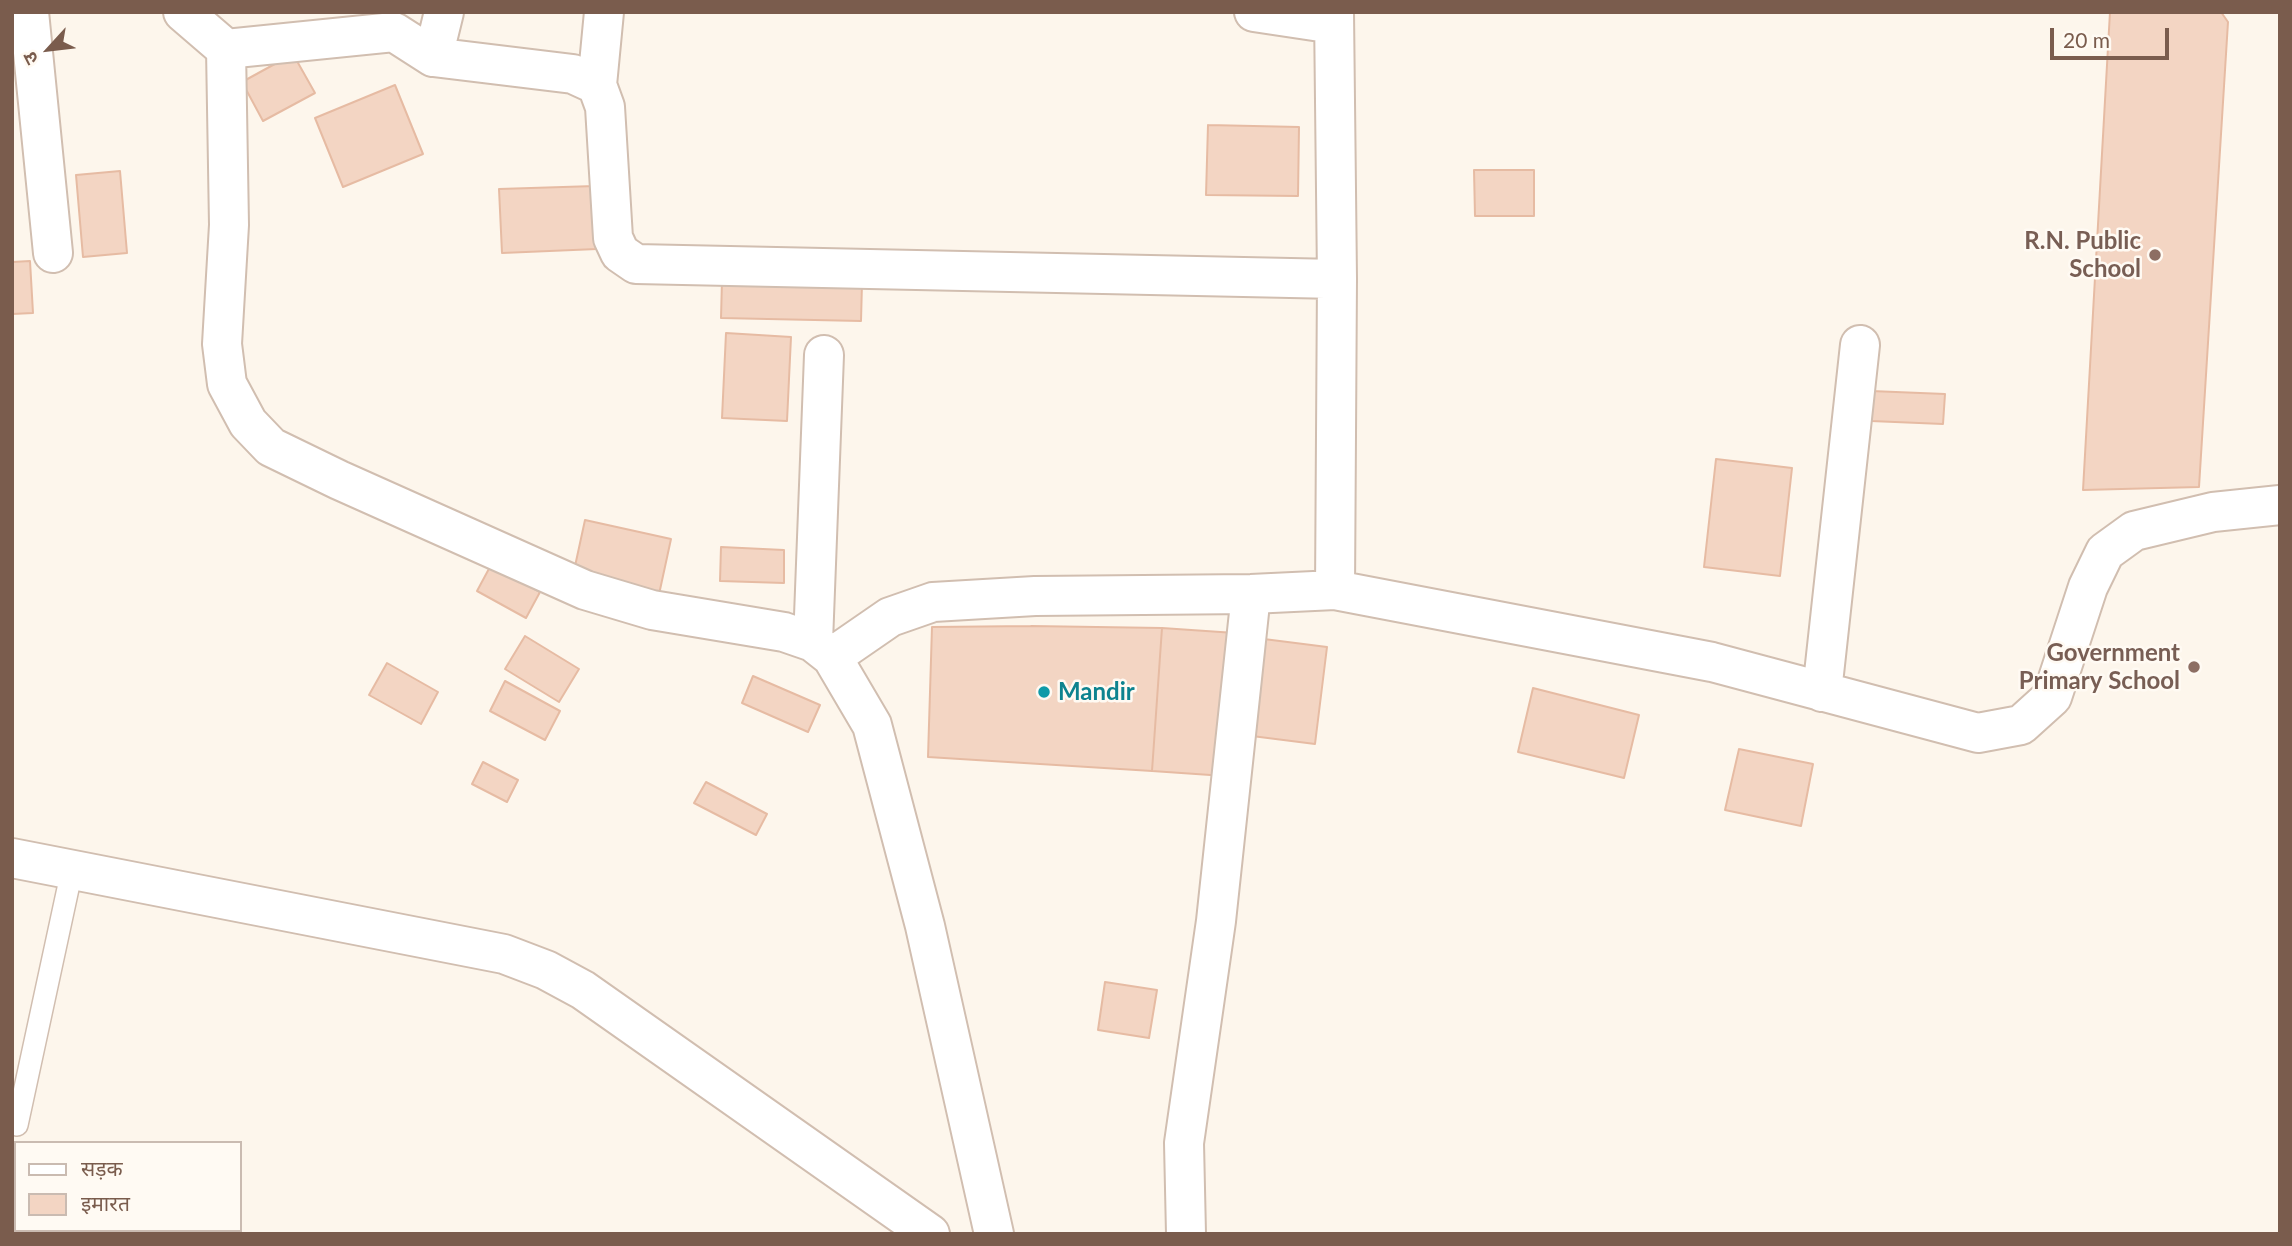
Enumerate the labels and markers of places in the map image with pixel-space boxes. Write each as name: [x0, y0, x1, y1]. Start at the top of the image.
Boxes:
place label: R.N. Public School: [2024, 227, 2141, 283]
marker: R.N. Public School: [2147, 247, 2163, 263]
place label: Government Primary School: [2019, 639, 2180, 695]
marker: Government Primary School: [2186, 659, 2202, 675]
place label: Mandir: [1058, 678, 1135, 706]
marker: Mandir: [1036, 684, 1052, 700]

